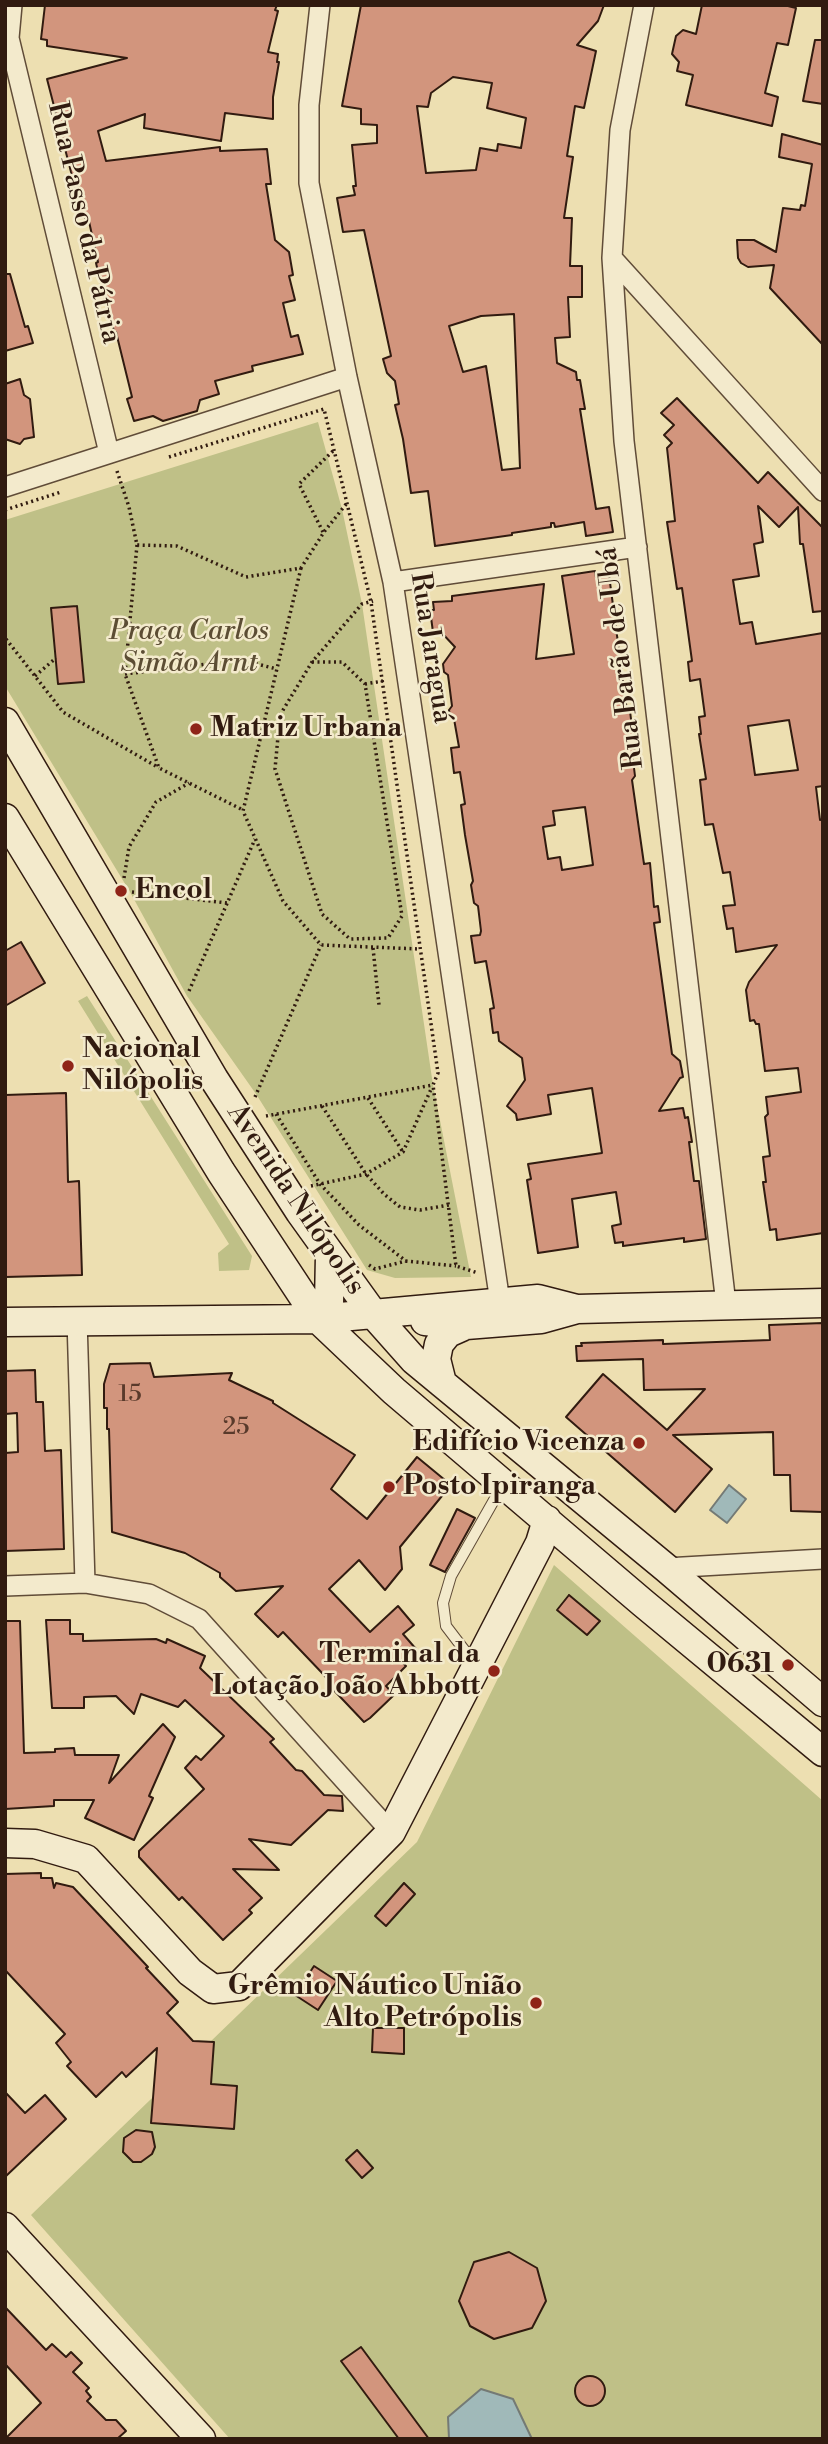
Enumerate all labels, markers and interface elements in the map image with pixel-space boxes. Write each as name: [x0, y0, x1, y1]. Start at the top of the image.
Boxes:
street label: Rua Passo da Pátria: [39, 99, 127, 347]
street label: Rua Barão de Ubá: [592, 545, 652, 771]
street label: Rua Jaraguá: [402, 570, 458, 726]
park label: Praça Carlos Simão Arnt: [109, 615, 269, 681]
place label: Matriz Urbana: [210, 712, 402, 746]
marker: Matriz Urbana: [188, 721, 204, 737]
place label: Encol: [135, 874, 212, 908]
marker: Encol: [113, 883, 129, 899]
place label: Nacional Nilópolis: [82, 1033, 203, 1099]
marker: Nacional Nilópolis: [60, 1058, 76, 1074]
street label: Avenida Nilópolis: [219, 1098, 371, 1302]
house number: 15: [118, 1381, 142, 1409]
house number: 25: [223, 1414, 249, 1442]
place label: Edifício Vicenza: [412, 1426, 625, 1460]
marker: Edifício Vicenza: [631, 1435, 647, 1451]
place label: Posto Ipiranga: [403, 1470, 596, 1504]
marker: Posto Ipiranga: [381, 1479, 397, 1495]
place label: Terminal da Lotação João Abbott: [212, 1638, 480, 1704]
place label: 0631: [706, 1648, 774, 1682]
marker: 0631: [780, 1657, 796, 1673]
marker: Terminal da Lotação João Abbott: [486, 1663, 502, 1679]
place label: Grêmio Náutico União Alto Petrópolis: [228, 1970, 522, 2036]
marker: Grêmio Náutico União Alto Petrópolis: [528, 1995, 544, 2011]

